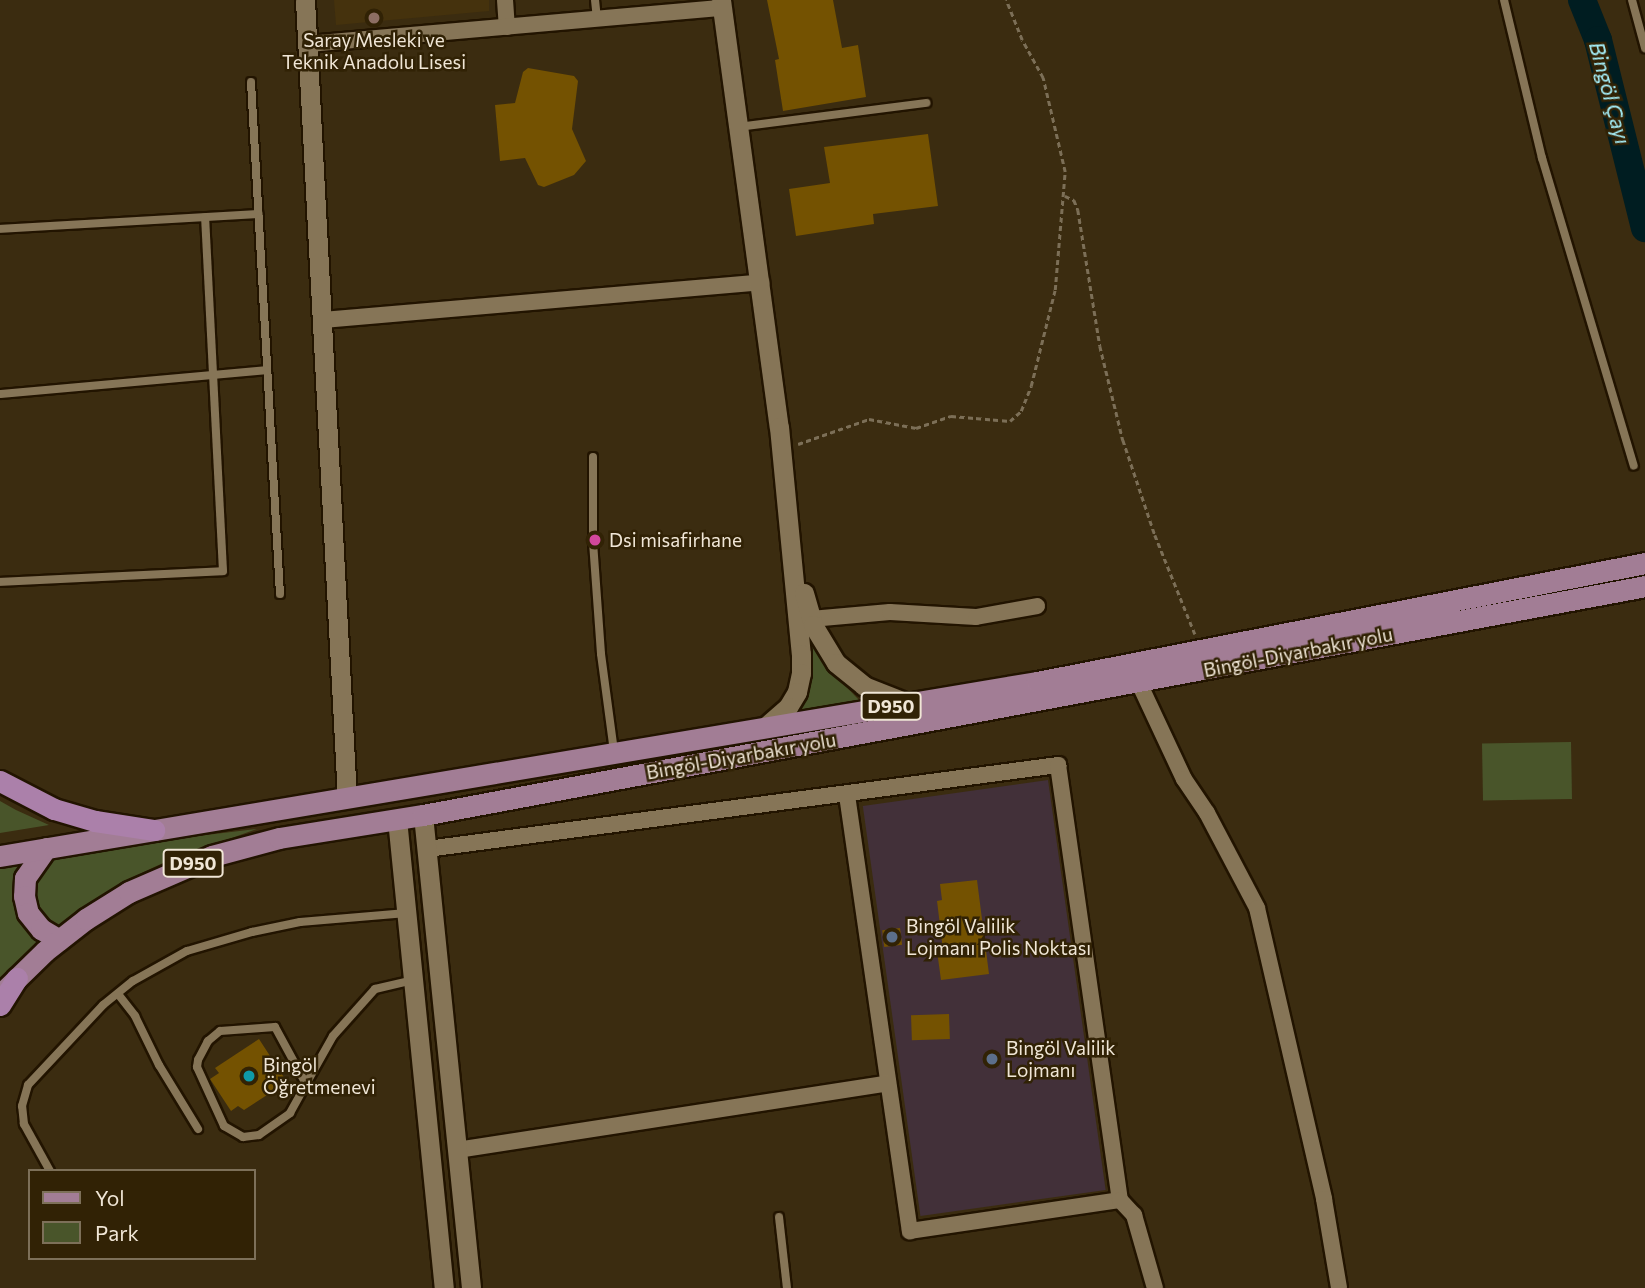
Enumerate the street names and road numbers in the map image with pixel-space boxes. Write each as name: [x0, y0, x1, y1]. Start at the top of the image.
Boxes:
street label: Bingöl-Diyarbakır yolu: [1201, 622, 1395, 682]
road number: D950: [860, 692, 922, 720]
street label: Bingöl-Diyarbakır yolu: [644, 728, 838, 784]
road number: D950: [162, 848, 224, 878]

